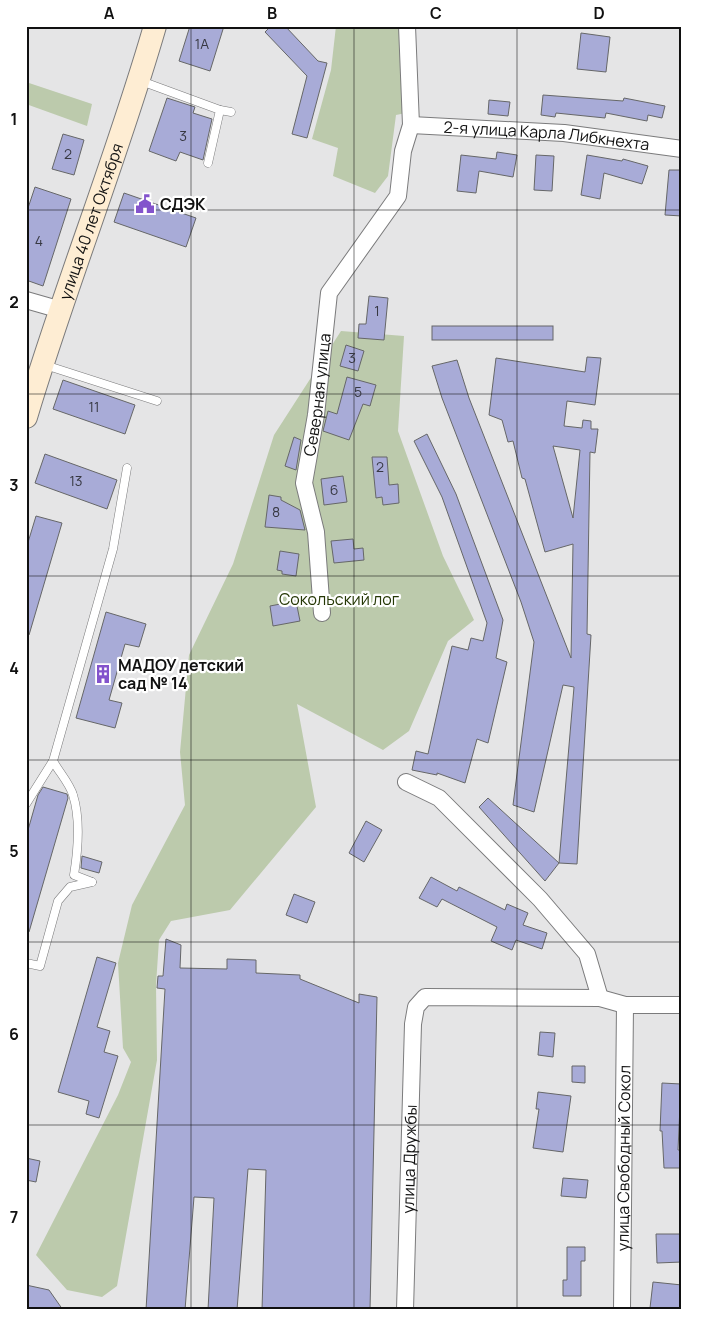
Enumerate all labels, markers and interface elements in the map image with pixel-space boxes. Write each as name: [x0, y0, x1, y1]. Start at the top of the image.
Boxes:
text: A: [104, 2, 115, 24]
text: B: [267, 2, 277, 24]
text: C: [430, 2, 442, 24]
text: D: [593, 2, 605, 24]
house number: 1А: [195, 34, 209, 53]
text: 1: [10, 108, 18, 130]
street label: 2-я улица Карла Либкнехта: [443, 116, 651, 155]
house number: 3: [179, 126, 187, 145]
street label: улица 40 лет Октября: [54, 140, 128, 303]
house number: 2: [64, 144, 72, 163]
public building icon: СДЭК: [134, 193, 156, 215]
place label: СДЭК: [160, 193, 206, 215]
house number: 4: [35, 231, 43, 250]
text: 2: [9, 291, 19, 313]
house number: 1: [374, 301, 380, 320]
street label: Северная улица: [298, 332, 336, 458]
house number: 3: [348, 348, 356, 367]
house number: 5: [354, 382, 362, 401]
house number: 11: [89, 397, 99, 416]
house number: 2: [376, 457, 384, 476]
house number: 13: [69, 471, 83, 490]
text: 3: [9, 474, 19, 496]
house number: 6: [330, 480, 338, 499]
house number: 8: [272, 502, 280, 521]
park label: Сокольский лог: [279, 588, 400, 610]
place label: МАДОУ детский сад № 14: [118, 654, 244, 694]
text: 4: [9, 657, 19, 679]
building icon: МАДОУ детский сад № 14: [92, 663, 114, 685]
text: 5: [9, 840, 19, 862]
text: 6: [9, 1023, 19, 1045]
street label: улица Свободный Сокол: [612, 1065, 635, 1251]
street label: улица Дружбы: [397, 1104, 422, 1214]
text: 7: [10, 1206, 18, 1228]

